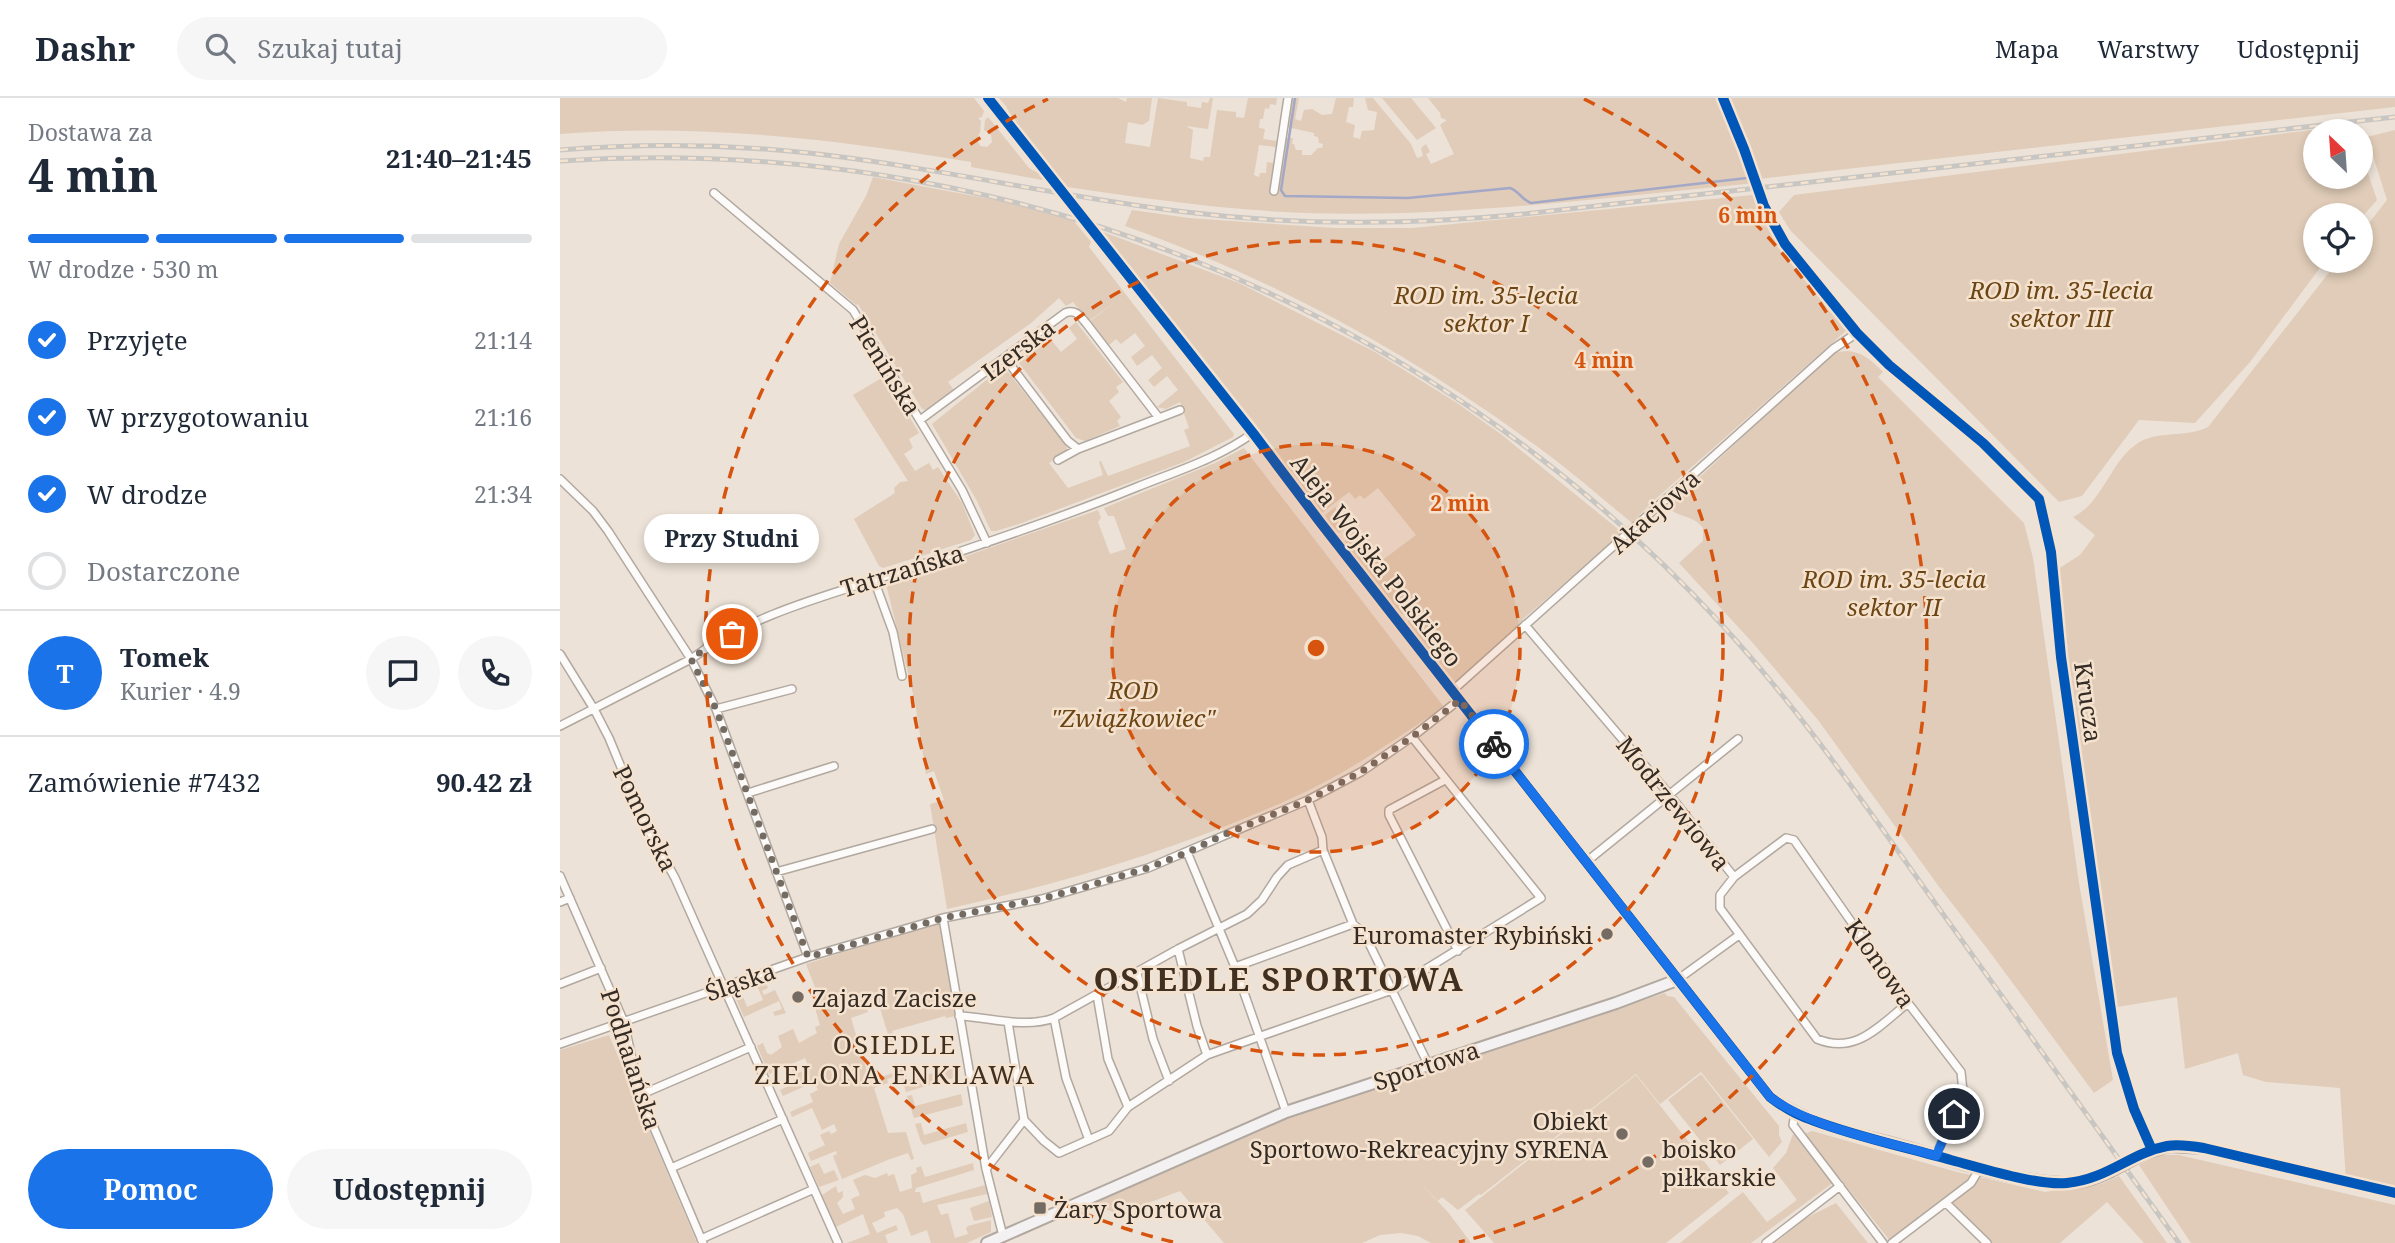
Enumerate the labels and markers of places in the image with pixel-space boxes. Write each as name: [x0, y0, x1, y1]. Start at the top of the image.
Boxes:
callout: Przy Studni: [645, 515, 820, 564]
pin: [702, 604, 762, 664]
centre of rings: [1304, 636, 1328, 660]
place label: Euromaster Rybiński: [1353, 918, 1593, 951]
marker: Euromaster Rybiński: [1599, 926, 1615, 942]
place label: Zajazd Zacisze: [812, 981, 977, 1014]
marker: Zajazd Zacisze: [790, 989, 806, 1005]
pin: [1924, 1084, 1984, 1144]
place label: Obiekt Sportowo-Rekreacyjny SYRENA: [1250, 1104, 1608, 1165]
marker: Obiekt Sportowo-Rekreacyjny SYRENA: [1614, 1126, 1630, 1142]
place label: boisko piłkarskie: [1662, 1132, 1776, 1193]
marker: boisko piłkarskie: [1640, 1154, 1656, 1170]
place label: Żary Sportowa: [1054, 1192, 1222, 1225]
marker: Żary Sportowa: [1032, 1200, 1048, 1216]

